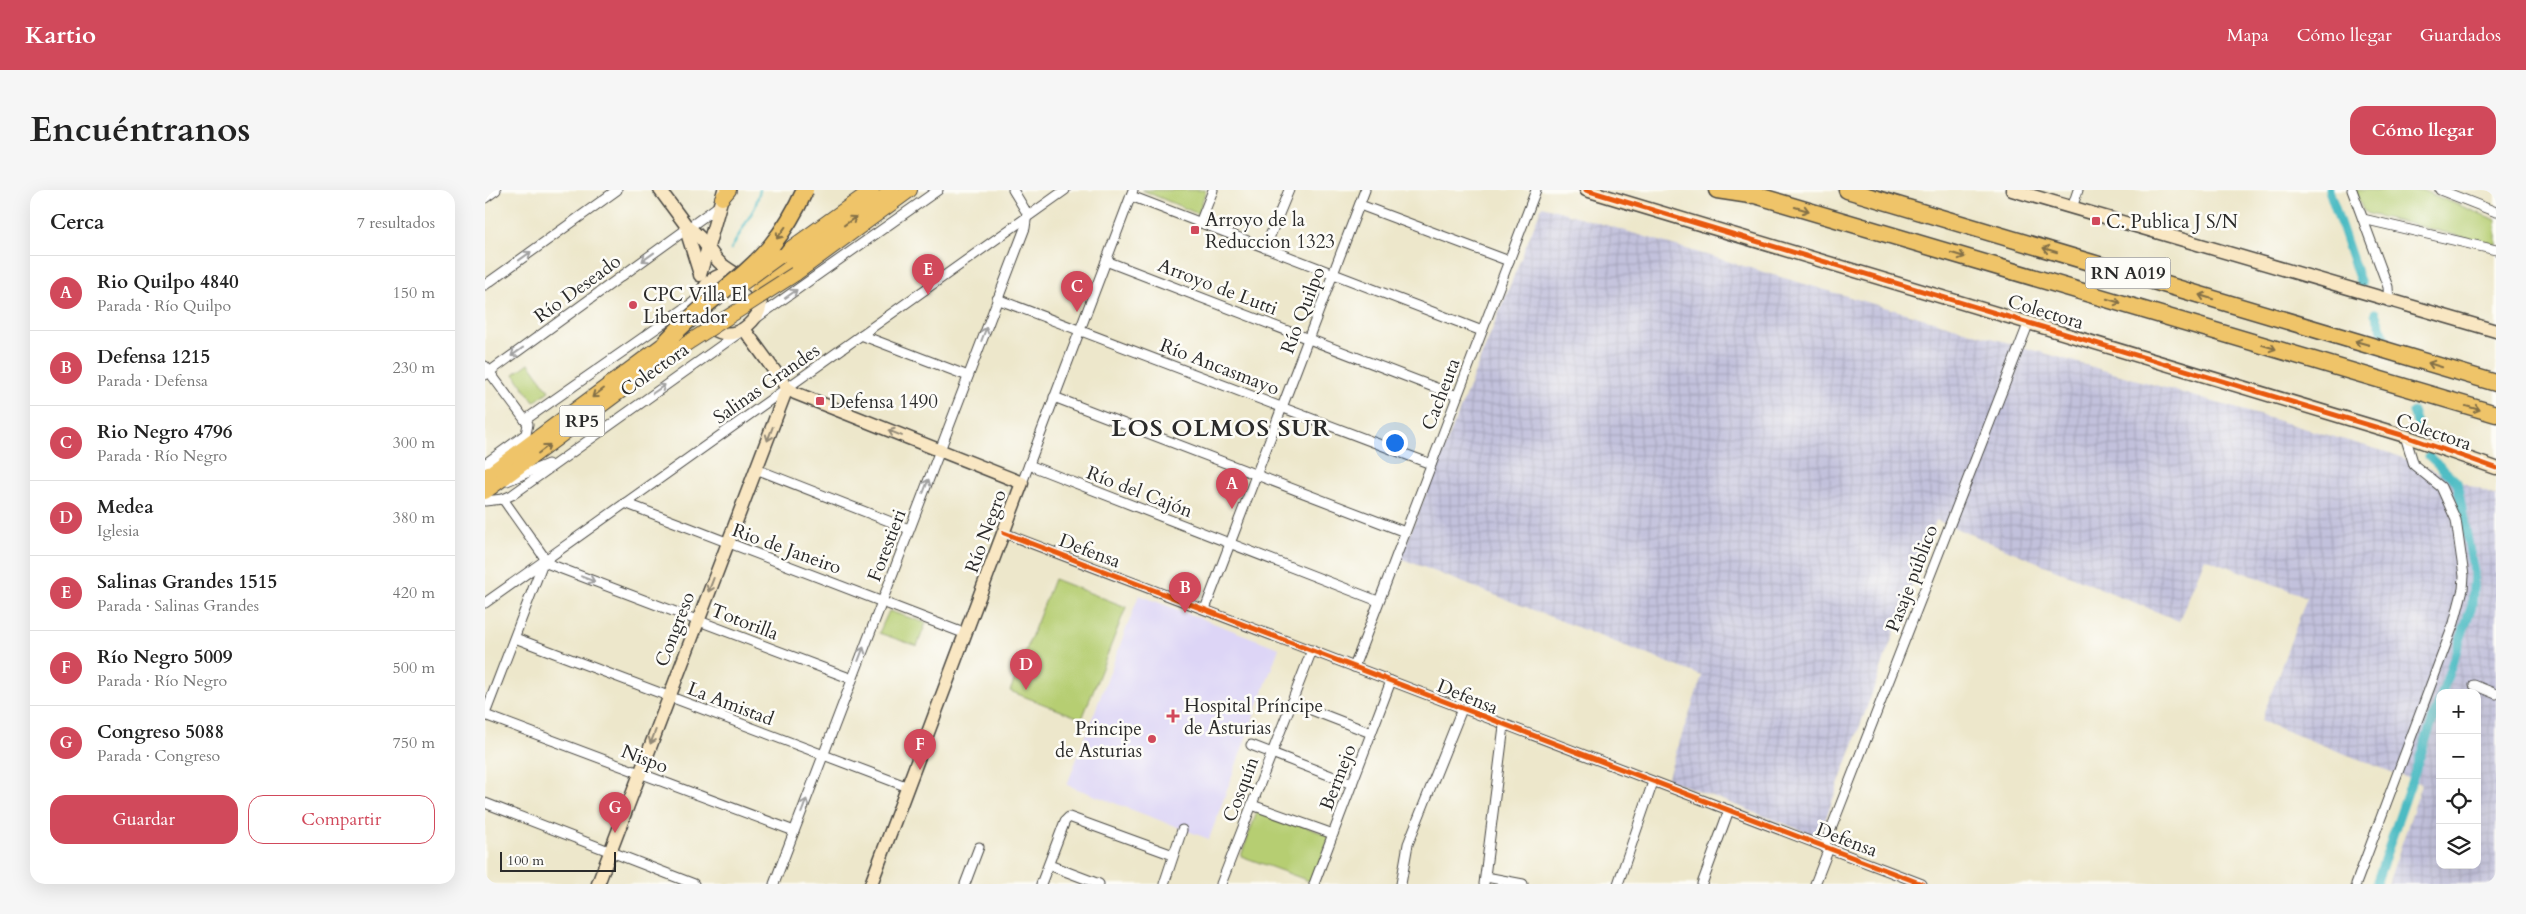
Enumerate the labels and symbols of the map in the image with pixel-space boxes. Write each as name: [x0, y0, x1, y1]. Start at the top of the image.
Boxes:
one-way arrow: [1794, 204, 1810, 214]
place label: Arroyo de la Reduccion 1323: [1205, 207, 1335, 255]
place label: C. Publica J S/N: [2106, 209, 2238, 235]
marker: C. Publica J S/N: [2090, 215, 2102, 227]
one-way arrow: [843, 216, 857, 226]
marker: Arroyo de la Reduccion 1323: [1189, 224, 1201, 236]
one-way arrow: [776, 225, 786, 239]
one-way arrow: [2043, 245, 2059, 255]
street label: Río Deseado: [529, 248, 626, 329]
one-way arrow: [1949, 250, 1965, 260]
one-way arrow: [518, 251, 532, 261]
one-way arrow: [642, 252, 656, 262]
street label: Arroyo de Lutti: [1154, 252, 1281, 322]
pin: E: [912, 254, 944, 295]
road number: RN A019: [2085, 258, 2171, 289]
street label: Río Quilpo: [1274, 263, 1331, 358]
pin: C: [1061, 271, 1093, 312]
place label: CPC Villa El Libertador: [643, 282, 747, 330]
street label: Colectora: [2004, 288, 2087, 336]
one-way arrow: [784, 289, 798, 299]
one-way arrow: [2198, 292, 2214, 301]
one-way arrow: [2105, 297, 2121, 307]
marker: CPC Villa El Libertador: [627, 299, 639, 311]
one-way arrow: [980, 327, 989, 342]
street label: Río Ancasmayo: [1156, 332, 1283, 402]
street label: Colectora: [615, 337, 694, 403]
street label: Salinas Grandes: [708, 337, 825, 430]
one-way arrow: [2354, 337, 2370, 347]
one-way arrow: [2261, 343, 2277, 353]
one-way arrow: [510, 347, 524, 357]
street label: Cacheuta: [1415, 355, 1467, 434]
one-way arrow: [2428, 359, 2444, 369]
one-way arrow: [652, 384, 666, 394]
one-way arrow: [592, 388, 605, 399]
place label: Defensa 1490: [830, 389, 938, 415]
marker: Defensa 1490: [814, 395, 826, 407]
one-way arrow: [2465, 403, 2481, 413]
road number: RP5: [559, 406, 605, 437]
street label: Colectora: [2392, 407, 2475, 457]
district label: LOS OLMOS SUR: [1111, 412, 1331, 445]
one-way arrow: [765, 425, 774, 441]
one-way arrow: [888, 427, 903, 436]
your location: [1382, 430, 1408, 456]
one-way arrow: [537, 443, 550, 454]
street label: Río del Cajón: [1083, 460, 1197, 524]
pin: A: [1216, 468, 1248, 509]
one-way arrow: [922, 478, 931, 494]
street label: Río Negro: [959, 486, 1013, 576]
street label: Forestieri: [861, 506, 913, 585]
street label: Rio de Janeiro: [728, 517, 845, 581]
street label: Pasaje público: [1880, 521, 1944, 636]
street label: Defensa: [1055, 527, 1124, 575]
pin: B: [1169, 572, 1201, 613]
one-way arrow: [580, 575, 596, 584]
one-way arrow: [706, 577, 716, 592]
street label: Congreso: [649, 588, 701, 671]
street label: Totorilla: [707, 597, 782, 647]
one-way arrow: [857, 647, 867, 662]
pin: D: [1010, 649, 1042, 690]
street label: Defensa: [1433, 673, 1502, 721]
street label: La Amistad: [684, 676, 778, 732]
place label: Hospital Príncipe de Asturias: [1184, 693, 1323, 741]
marker: Hospital Príncipe de Asturias: [1166, 709, 1180, 723]
place label: Principe de Asturias: [1055, 716, 1142, 764]
one-way arrow: [648, 729, 657, 744]
pin: F: [904, 729, 936, 770]
marker: Principe de Asturias: [1146, 733, 1158, 745]
street label: Nispo: [617, 738, 672, 780]
street label: Bermejo: [1313, 741, 1362, 814]
street label: Cosquín: [1217, 753, 1265, 826]
pin: G: [599, 792, 631, 833]
one-way arrow: [800, 798, 809, 814]
street label: Defensa: [1812, 816, 1881, 864]
scale bar: [500, 849, 616, 872]

